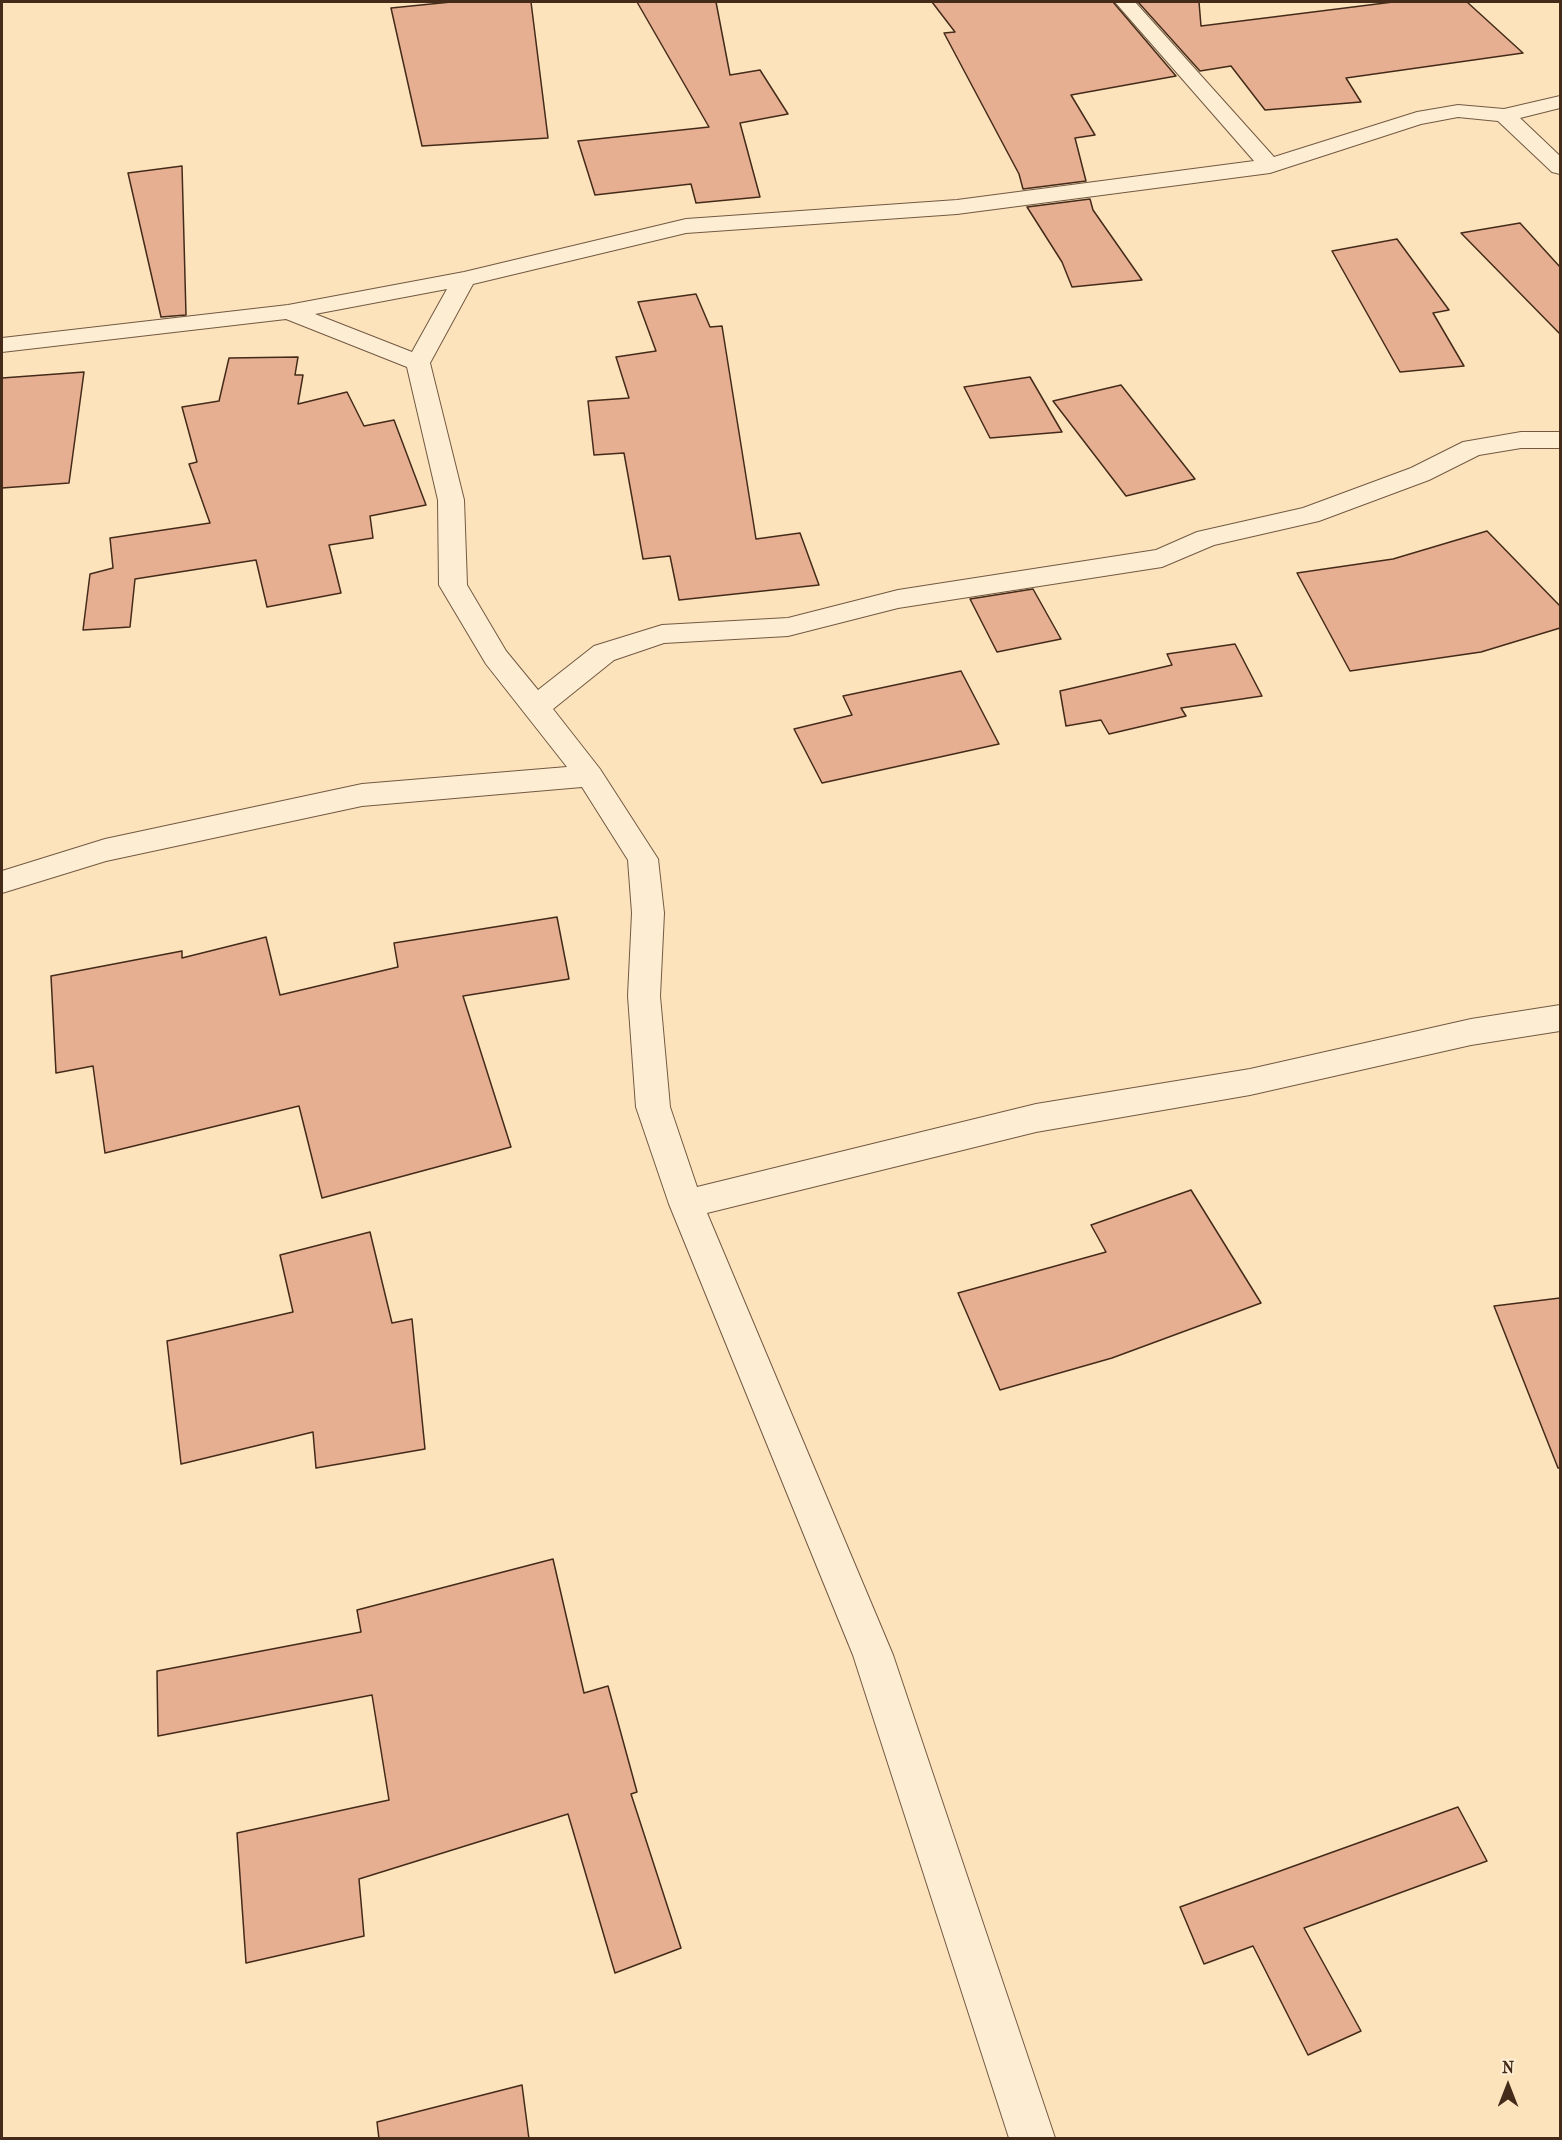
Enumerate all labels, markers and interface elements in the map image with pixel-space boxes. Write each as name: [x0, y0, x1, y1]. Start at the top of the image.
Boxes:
north arrow: [1478, 2056, 1538, 2116]
text: N: [1502, 2058, 1514, 2077]

